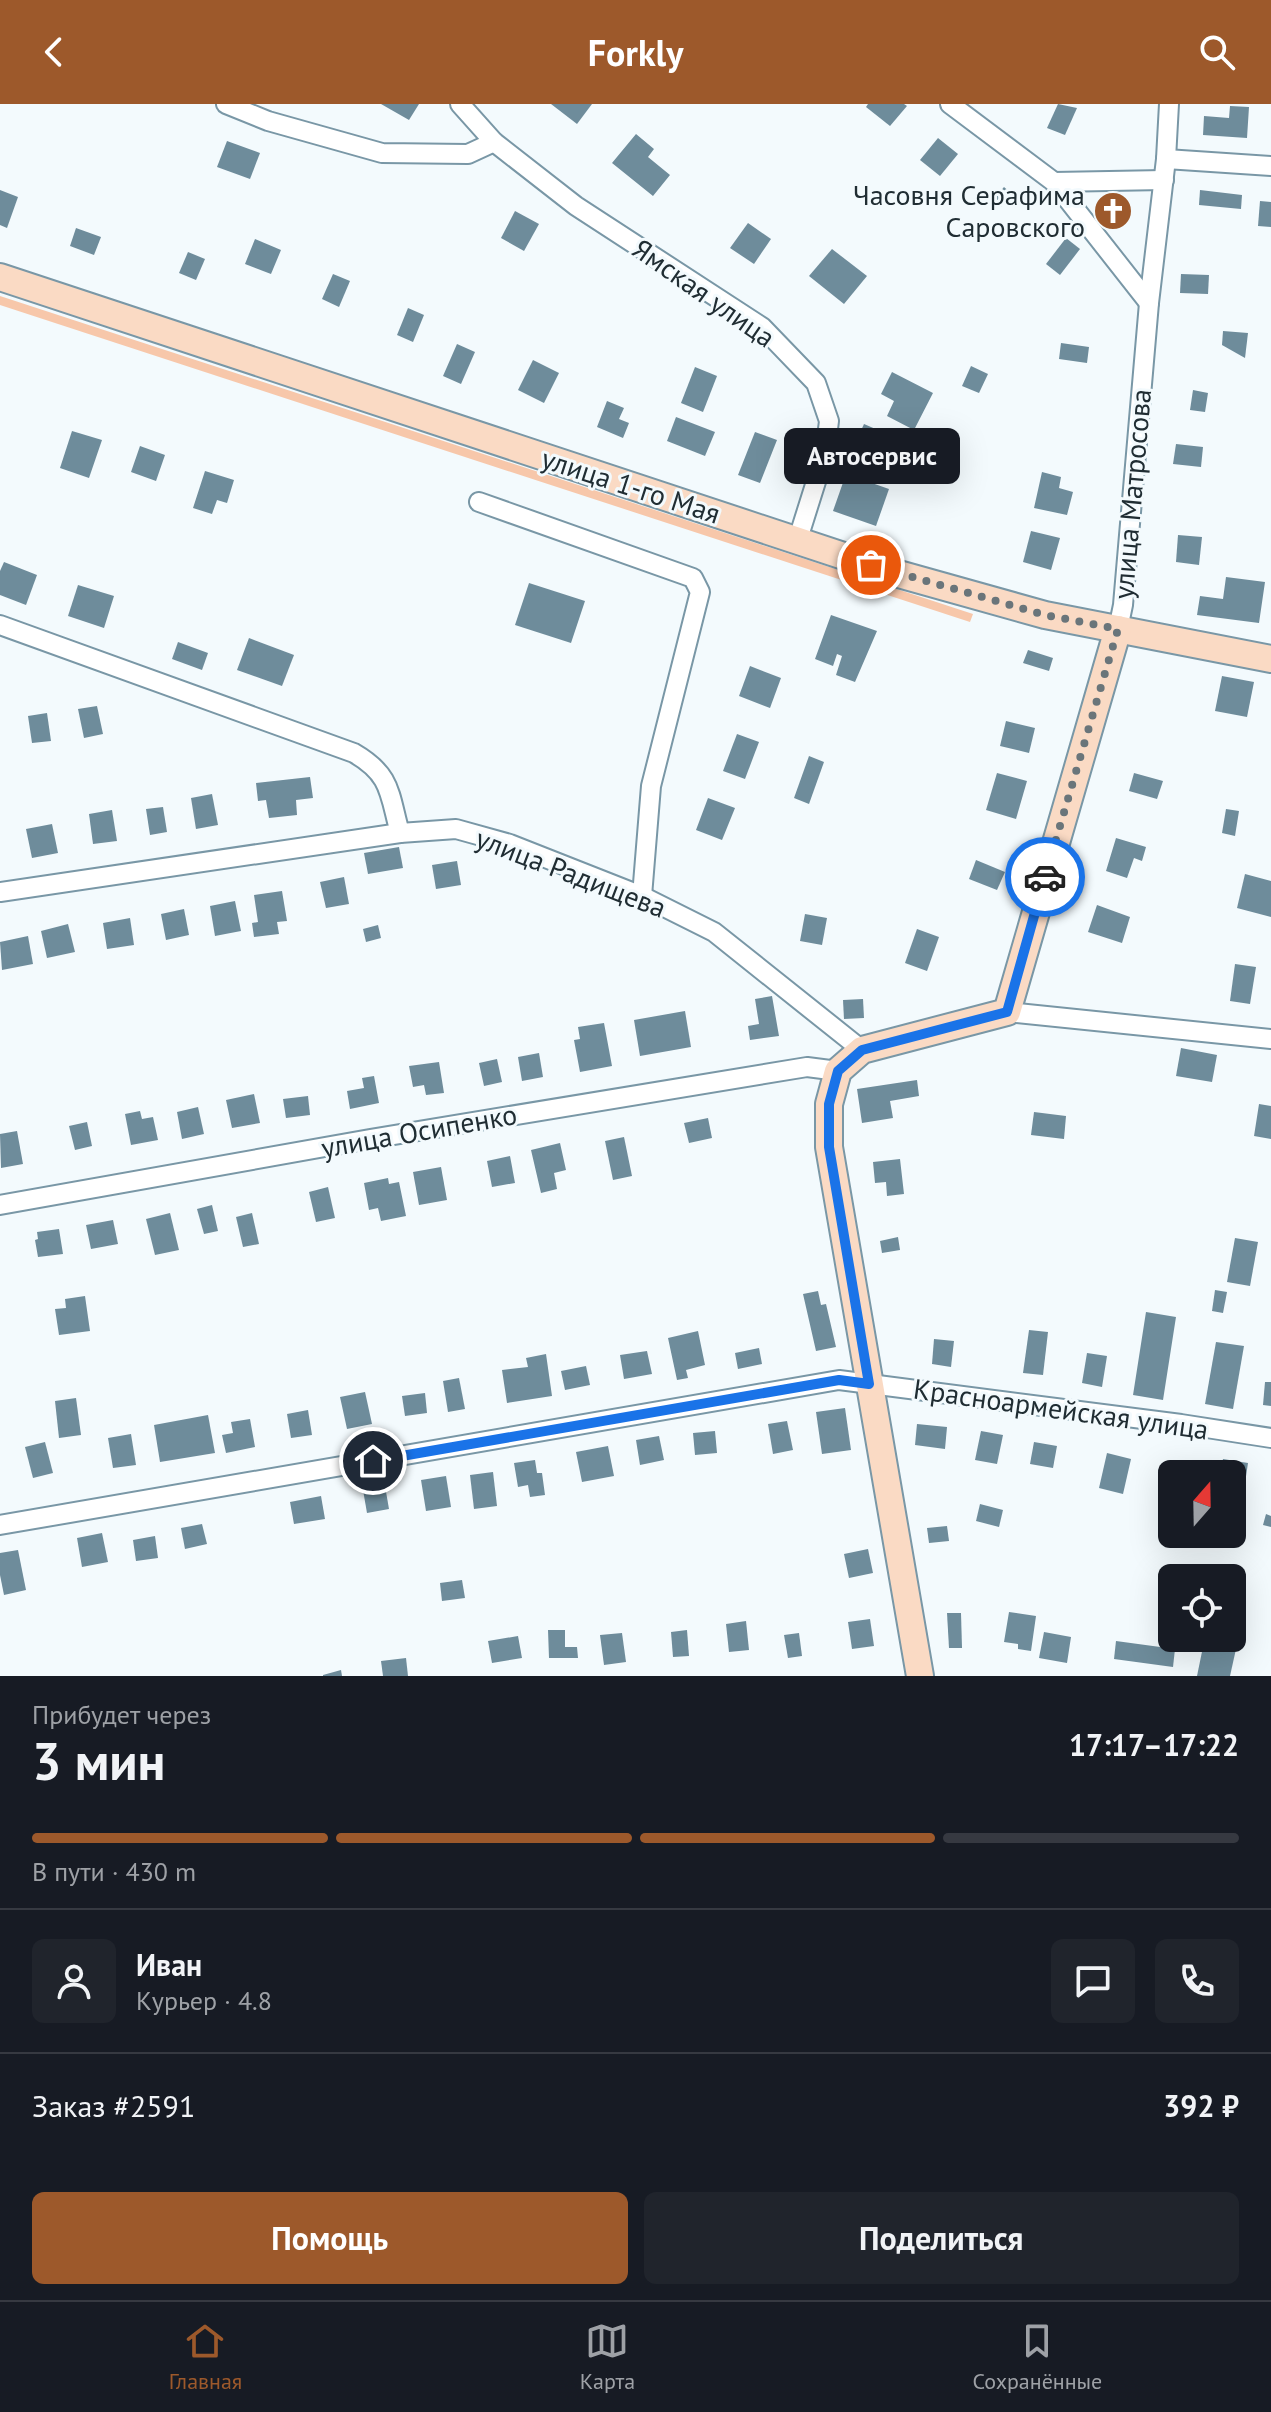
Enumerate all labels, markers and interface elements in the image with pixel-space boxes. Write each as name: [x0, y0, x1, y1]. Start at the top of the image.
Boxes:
text: Forkly: [588, 29, 683, 76]
icon: back: [32, 30, 76, 74]
icon: search: [1195, 30, 1239, 74]
place label: Часовня Серафима Саровского: [853, 176, 1085, 245]
church icon: Часовня Серафима Саровского: [1092, 190, 1134, 232]
street label: Ямская улица: [626, 230, 783, 355]
street label: улица Матросова: [1104, 387, 1159, 601]
callout: Автосервис: [783, 429, 959, 485]
street label: улица 1-го Мая: [537, 439, 725, 532]
text: Автосервис: [807, 439, 937, 472]
pin: [837, 531, 905, 599]
icon: bag: [849, 543, 893, 587]
street label: улица Радищева: [471, 819, 672, 926]
courier: [1005, 837, 1085, 917]
icon: car: [1023, 855, 1067, 899]
street label: улица Осипенко: [318, 1095, 520, 1166]
street label: Красноармейская улица: [911, 1369, 1211, 1448]
pin: [339, 1427, 407, 1495]
icon: home: [351, 1439, 395, 1483]
north arrow: [1158, 1460, 1246, 1548]
map controls: [1158, 1460, 1246, 1652]
button: locate: [1158, 1564, 1246, 1652]
text: Прибудет через: [32, 1698, 211, 1731]
text: 17:17–17:22: [1069, 1725, 1239, 1764]
text: 3 мин: [32, 1727, 166, 1794]
text: В пути · 430 m: [32, 1855, 196, 1888]
button: person: [32, 1939, 116, 2023]
button: chat: [1051, 1939, 1135, 2023]
button: phone: [1155, 1939, 1239, 2023]
text: Иван: [136, 1945, 202, 1984]
text: Курьер · 4.8: [136, 1984, 272, 2017]
text: Заказ #2591: [32, 2086, 195, 2125]
text: 392 ₽: [1163, 2086, 1239, 2125]
button: Помощь: [32, 2192, 628, 2284]
button: Поделиться: [644, 2192, 1239, 2284]
tab: Главная: [169, 2319, 242, 2395]
tab: Карта: [580, 2319, 635, 2395]
tab: Сохранённые: [973, 2319, 1102, 2395]

